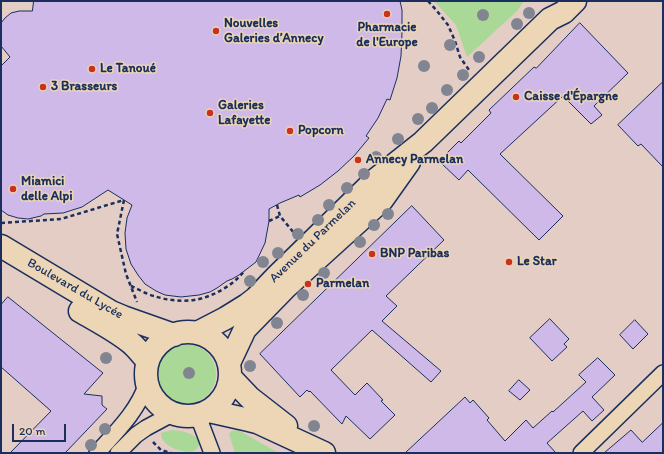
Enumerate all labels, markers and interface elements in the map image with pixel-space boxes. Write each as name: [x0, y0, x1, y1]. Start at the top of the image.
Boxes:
marker: Pharmacie de l'Europe: [382, 9, 392, 19]
place label: Nouvelles Galeries d’Annecy: [224, 16, 323, 47]
place label: Pharmacie de l'Europe: [356, 20, 418, 51]
marker: Nouvelles Galeries d’Annecy: [211, 26, 221, 36]
place label: Le Tanoué: [100, 61, 156, 77]
marker: Le Tanoué: [87, 64, 97, 74]
place label: 3 Brasseurs: [51, 79, 117, 95]
marker: 3 Brasseurs: [38, 82, 48, 92]
place label: Caisse d'Épargne: [524, 89, 618, 105]
marker: Caisse d'Épargne: [511, 92, 521, 102]
place label: Galeries Lafayette: [218, 98, 270, 129]
marker: Galeries Lafayette: [205, 108, 215, 118]
place label: Popcorn: [298, 123, 344, 139]
marker: Popcorn: [285, 126, 295, 136]
place label: Annecy Parmelan: [366, 152, 463, 168]
marker: Annecy Parmelan: [353, 155, 363, 165]
place label: Miamici delle Alpi: [21, 174, 73, 205]
marker: Miamici delle Alpi: [8, 184, 18, 194]
street label: Avenue du Parmelan: [267, 196, 359, 286]
place label: BNP Paribas: [380, 246, 449, 262]
marker: BNP Paribas: [367, 249, 377, 259]
place label: Le Star: [517, 254, 557, 270]
street label: Boulevard du Lycée: [24, 255, 126, 323]
marker: Le Star: [504, 257, 514, 267]
place label: Parmelan: [316, 276, 369, 292]
marker: Parmelan: [303, 279, 313, 289]
scale bar: [14, 416, 68, 442]
text: 20 m: [19, 424, 46, 438]

